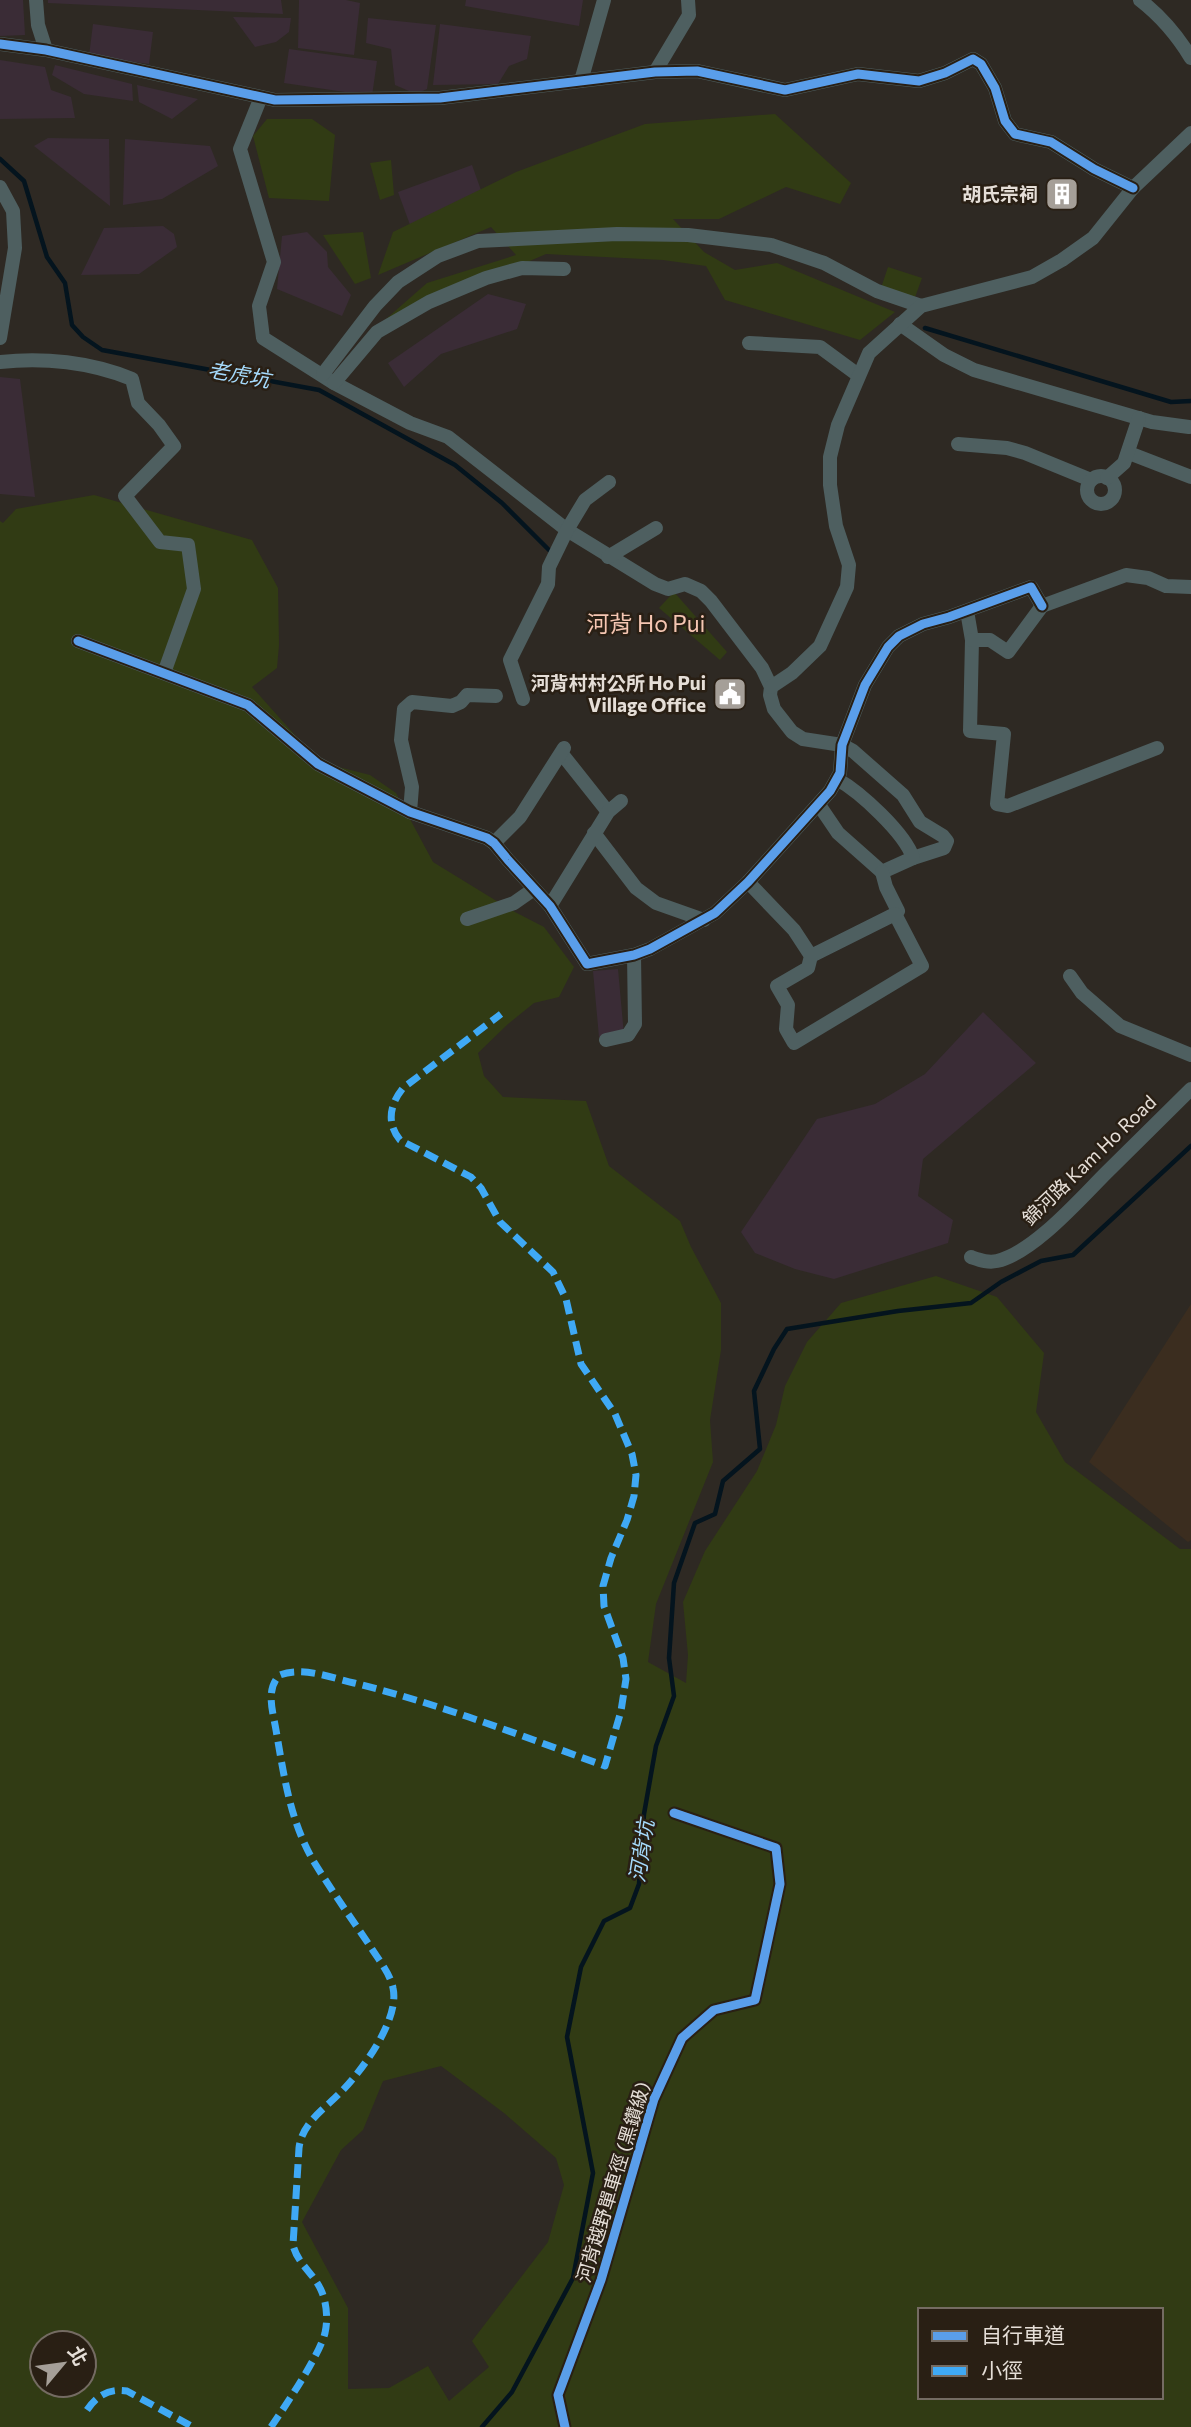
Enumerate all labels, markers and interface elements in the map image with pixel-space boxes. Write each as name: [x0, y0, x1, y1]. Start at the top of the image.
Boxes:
building icon: 胡氏宗祠: [1043, 175, 1081, 213]
place label: 胡氏宗祠: [962, 182, 1038, 205]
water label: 老虎坑: [206, 356, 275, 392]
district label: 河背 Ho Pui: [587, 609, 705, 637]
place label: 河背村村公所 Ho Pui Village Office: [531, 671, 706, 716]
public building icon: 河背村村公所 Ho Pui Village Office: [711, 675, 749, 713]
street label: 錦河路 Kam Ho Road: [1017, 1090, 1160, 1229]
water label: 河背坑: [623, 1815, 658, 1884]
street label: 河背越野單車徑 (黑鑽級): [571, 2079, 654, 2285]
legend: [918, 2308, 1163, 2399]
text: 自行車道: [981, 2322, 1065, 2347]
north arrow: [28, 2329, 98, 2399]
text: 北: [64, 2342, 93, 2369]
text: 小徑: [981, 2357, 1023, 2382]

